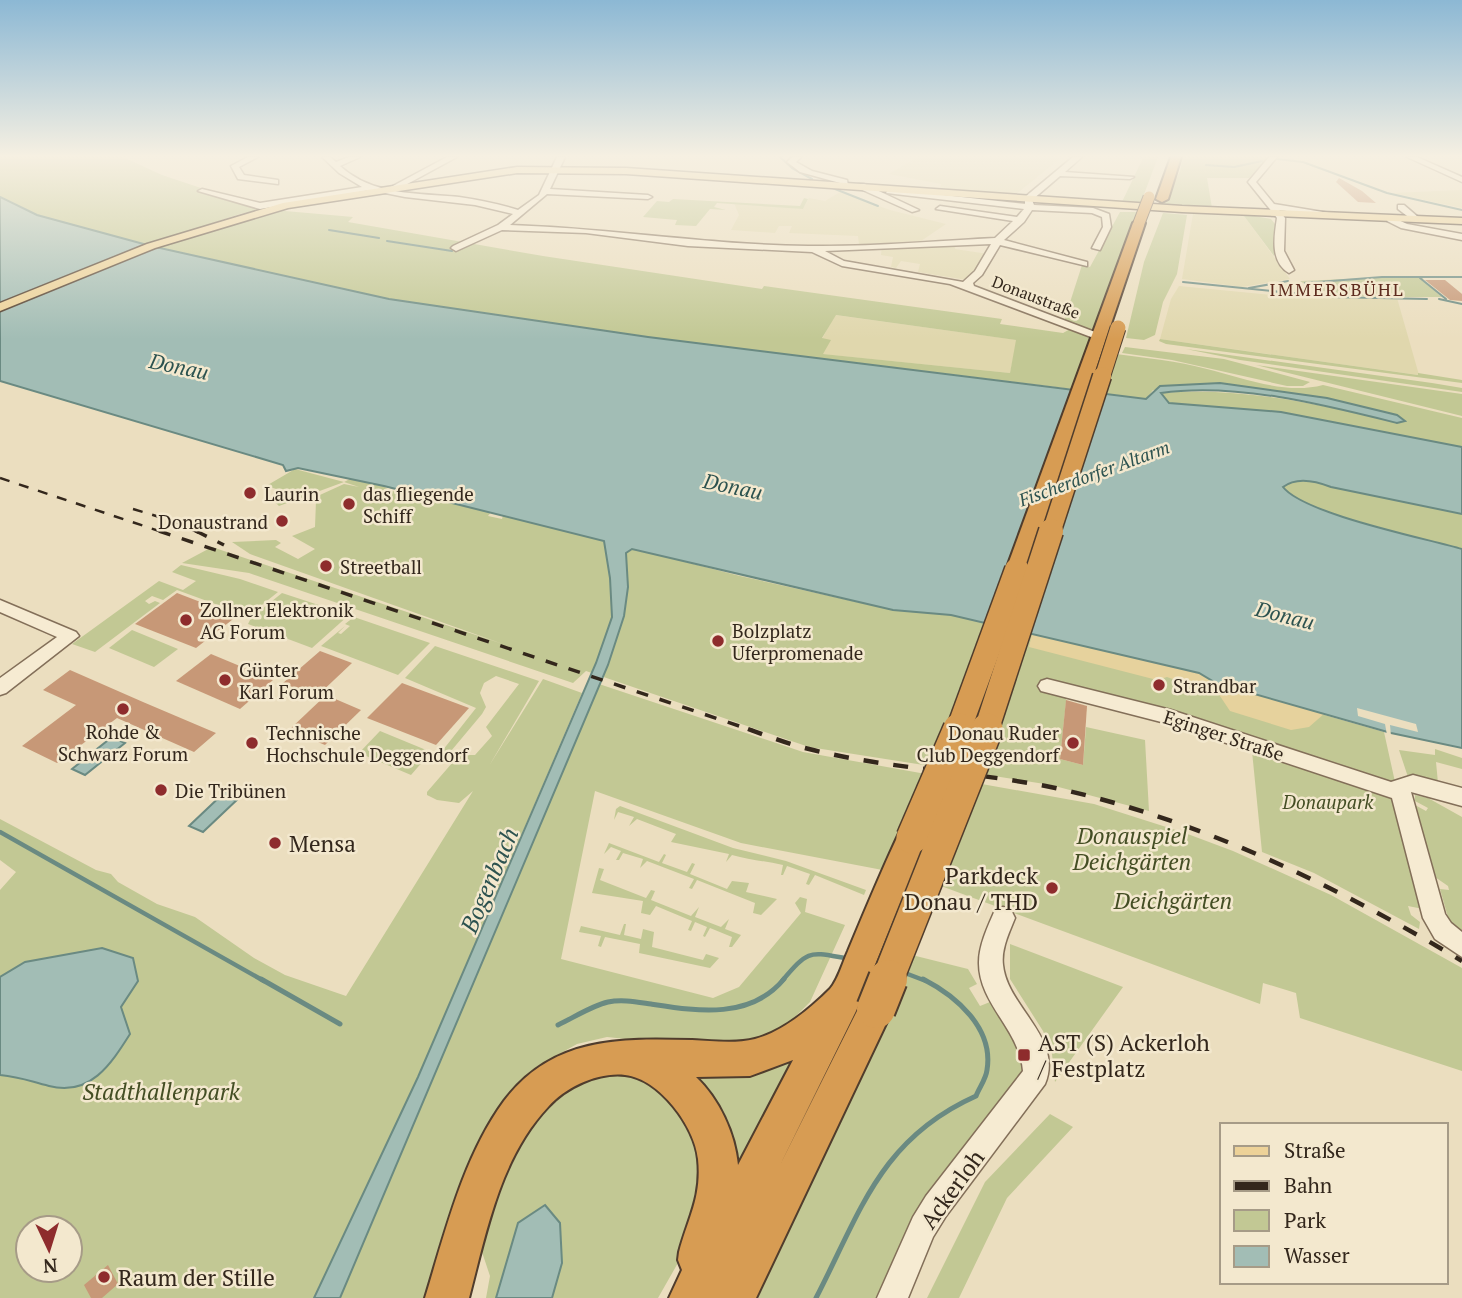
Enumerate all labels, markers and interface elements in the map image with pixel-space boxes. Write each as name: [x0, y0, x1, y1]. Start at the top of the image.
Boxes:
street label: Donaustraße: [989, 270, 1083, 324]
district label: IMMERSBÜHL: [1269, 277, 1405, 301]
water label: Donau: [146, 346, 211, 386]
water label: Fischerdorfer Altarm: [1014, 435, 1173, 512]
water label: Donau: [700, 466, 765, 506]
place label: Laurin: [264, 481, 319, 506]
place label: das fliegende Schiff: [363, 481, 474, 528]
marker: Laurin: [242, 485, 258, 501]
marker: das fliegende Schiff: [341, 496, 357, 512]
place label: Donaustrand: [158, 509, 268, 534]
marker: Donaustrand: [274, 513, 290, 529]
place label: Streetball: [340, 554, 422, 579]
marker: Streetball: [318, 558, 334, 574]
water label: Donau: [1252, 594, 1317, 636]
place label: Zollner Elektronik AG Forum: [200, 597, 354, 644]
marker: Zollner Elektronik AG Forum: [178, 612, 194, 628]
place label: Bolzplatz Uferpromenade: [732, 618, 863, 665]
marker: Bolzplatz Uferpromenade: [710, 633, 726, 649]
place label: Günter Karl Forum: [239, 657, 335, 704]
marker: Günter Karl Forum: [217, 672, 233, 688]
place label: Strandbar: [1173, 673, 1257, 698]
marker: Strandbar: [1151, 677, 1167, 693]
marker: Rohde & Schwarz Forum: [115, 701, 131, 717]
street label: Eginger Straße: [1161, 704, 1287, 766]
place label: Rohde & Schwarz Forum: [58, 719, 189, 766]
place label: Technische Hochschule Deggendorf: [266, 720, 470, 767]
place label: Donau Ruder Club Deggendorf: [916, 720, 1060, 767]
marker: Technische Hochschule Deggendorf: [244, 735, 260, 751]
marker: Donau Ruder Club Deggendorf: [1065, 735, 1081, 751]
place label: Die Tribünen: [175, 778, 286, 803]
marker: Die Tribünen: [153, 782, 169, 798]
park label: Donaupark: [1282, 789, 1374, 814]
park label: Donauspiel Deichgärten: [1072, 820, 1191, 877]
water label: Bogenbach: [452, 822, 525, 938]
place label: Mensa: [289, 828, 356, 859]
marker: Mensa: [267, 835, 283, 851]
place label: Parkdeck Donau / THD: [904, 860, 1038, 917]
marker: Parkdeck Donau / THD: [1044, 880, 1060, 896]
park label: Deichgärten: [1113, 885, 1232, 916]
place label: AST (S) Ackerloh / Festplatz: [1037, 1027, 1210, 1084]
marker: AST (S) Ackerloh / Festplatz: [1016, 1047, 1032, 1063]
park label: Stadthallenpark: [82, 1076, 241, 1107]
legend: [1220, 1123, 1448, 1284]
text: Straße: [1284, 1136, 1346, 1164]
street label: Ackerloh: [913, 1143, 991, 1235]
text: Bahn: [1284, 1171, 1333, 1199]
text: Park: [1284, 1206, 1326, 1234]
north arrow: [14, 1214, 84, 1284]
text: Wasser: [1284, 1241, 1350, 1269]
text: N: [42, 1253, 58, 1279]
place label: Raum der Stille: [118, 1262, 275, 1293]
marker: Raum der Stille: [96, 1269, 112, 1285]

